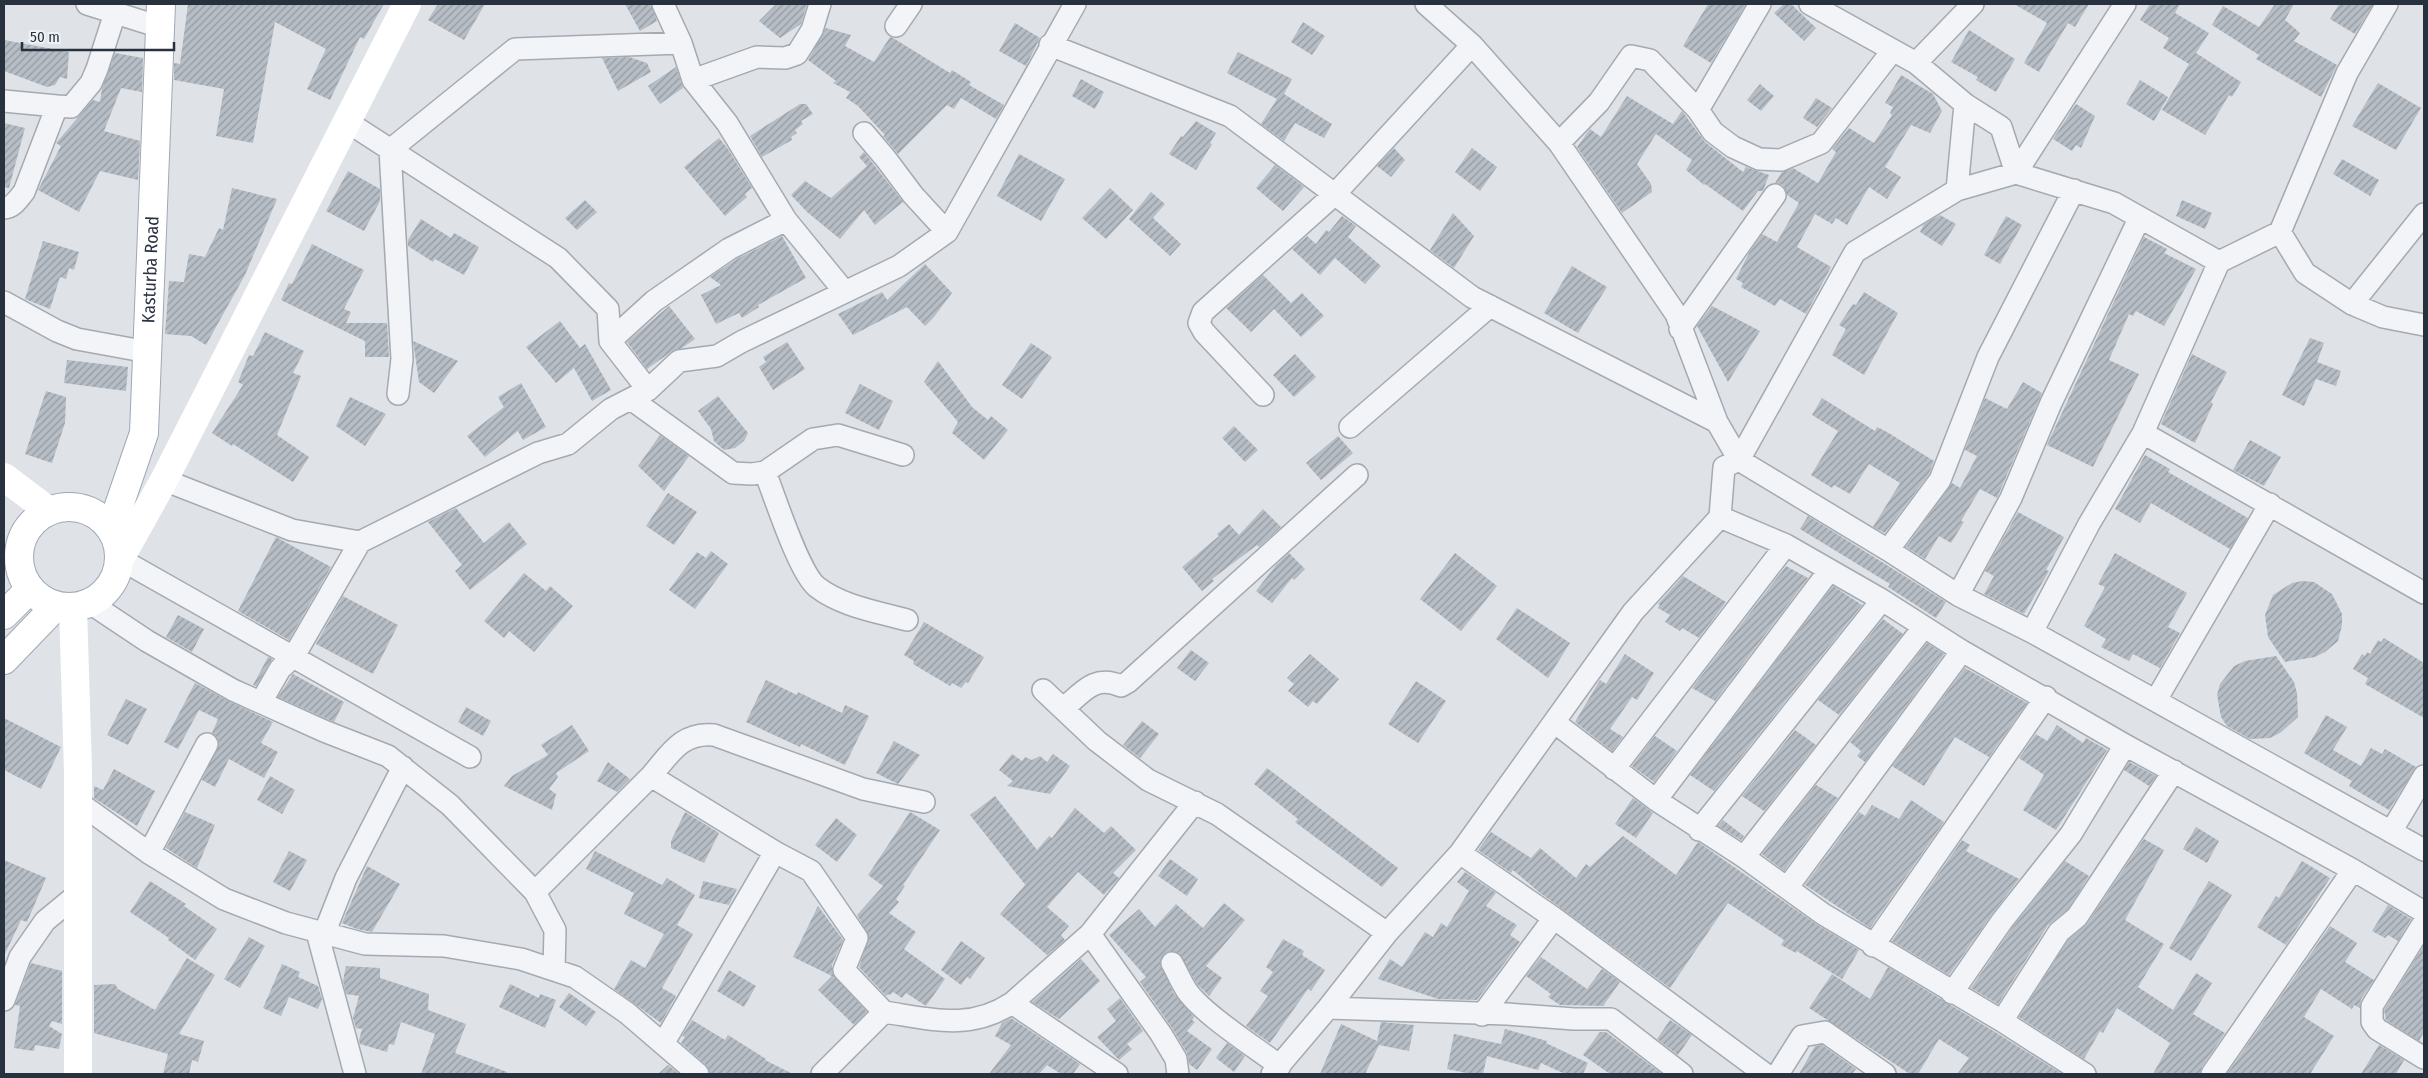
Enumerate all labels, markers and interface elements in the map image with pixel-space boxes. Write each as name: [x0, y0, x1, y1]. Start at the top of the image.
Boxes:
scale bar: [22, 20, 175, 52]
text: 50 m: [30, 28, 60, 46]
street label: Kasturba Road: [137, 216, 164, 324]

